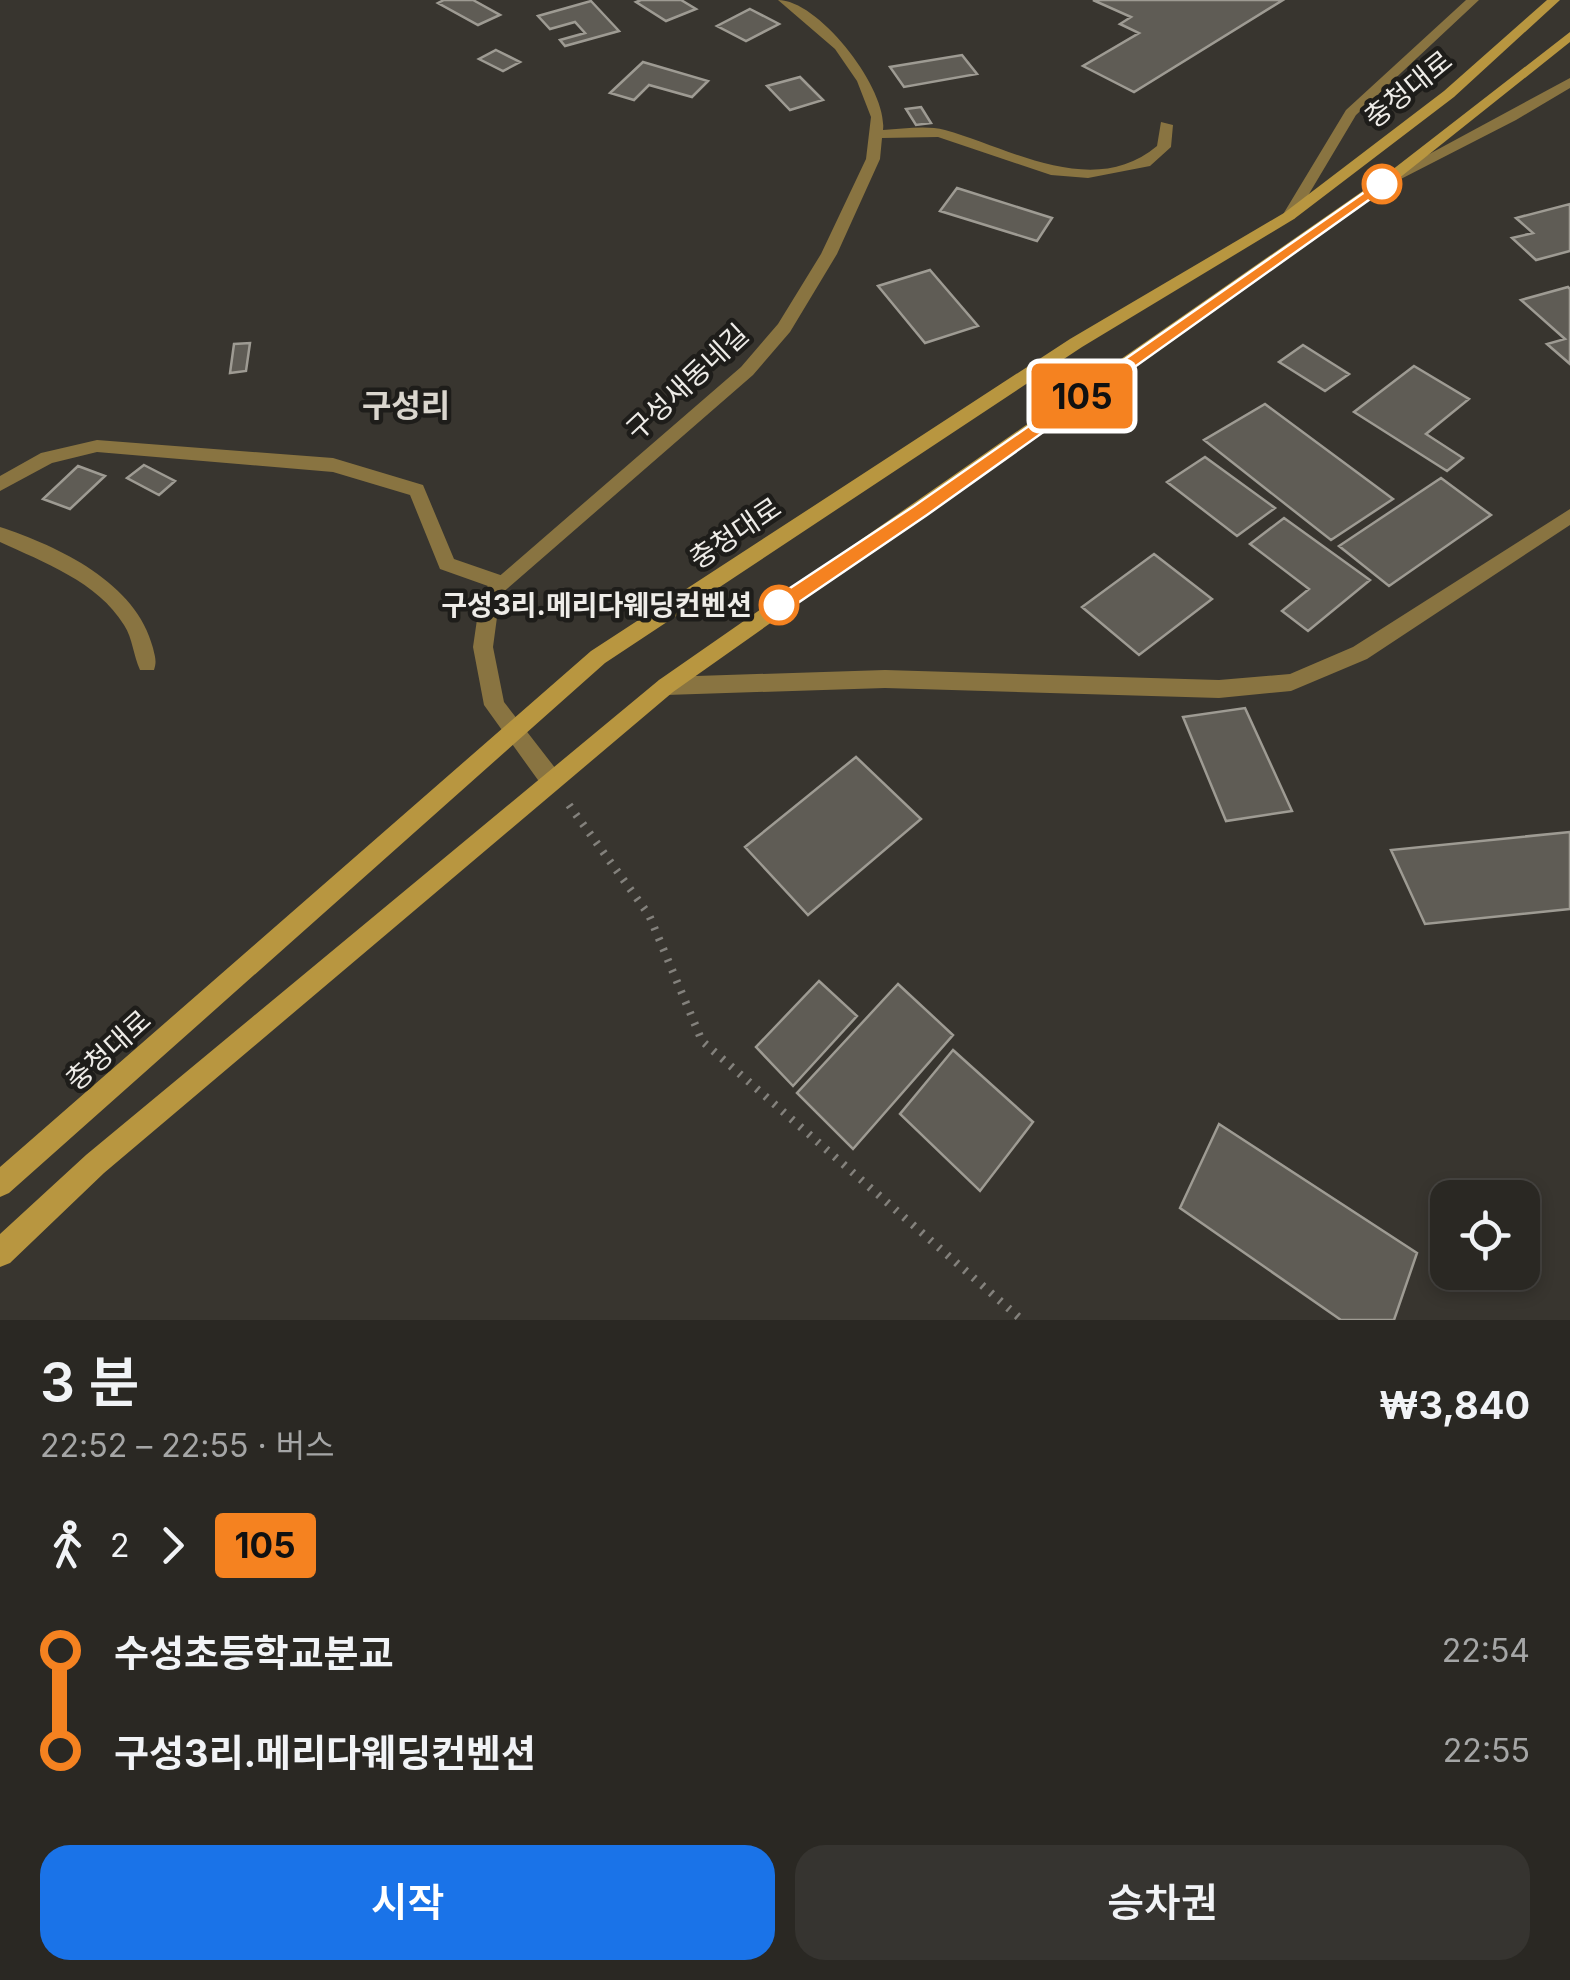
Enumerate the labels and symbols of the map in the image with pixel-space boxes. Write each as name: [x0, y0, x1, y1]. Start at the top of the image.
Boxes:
street label: 충청대로: [1357, 43, 1459, 135]
unlabelled marker: [1363, 165, 1401, 203]
street label: 구성새동네길: [619, 317, 755, 447]
line badge: 105: [1024, 364, 1140, 428]
district label: 구성리: [362, 386, 450, 425]
street label: 충청대로: [683, 490, 787, 576]
marker: 구성3리.메리다웨딩컨벤션: [760, 586, 798, 624]
place label: 구성3리.메리다웨딩컨벤션: [441, 588, 752, 622]
street label: 충청대로: [58, 1003, 158, 1097]

